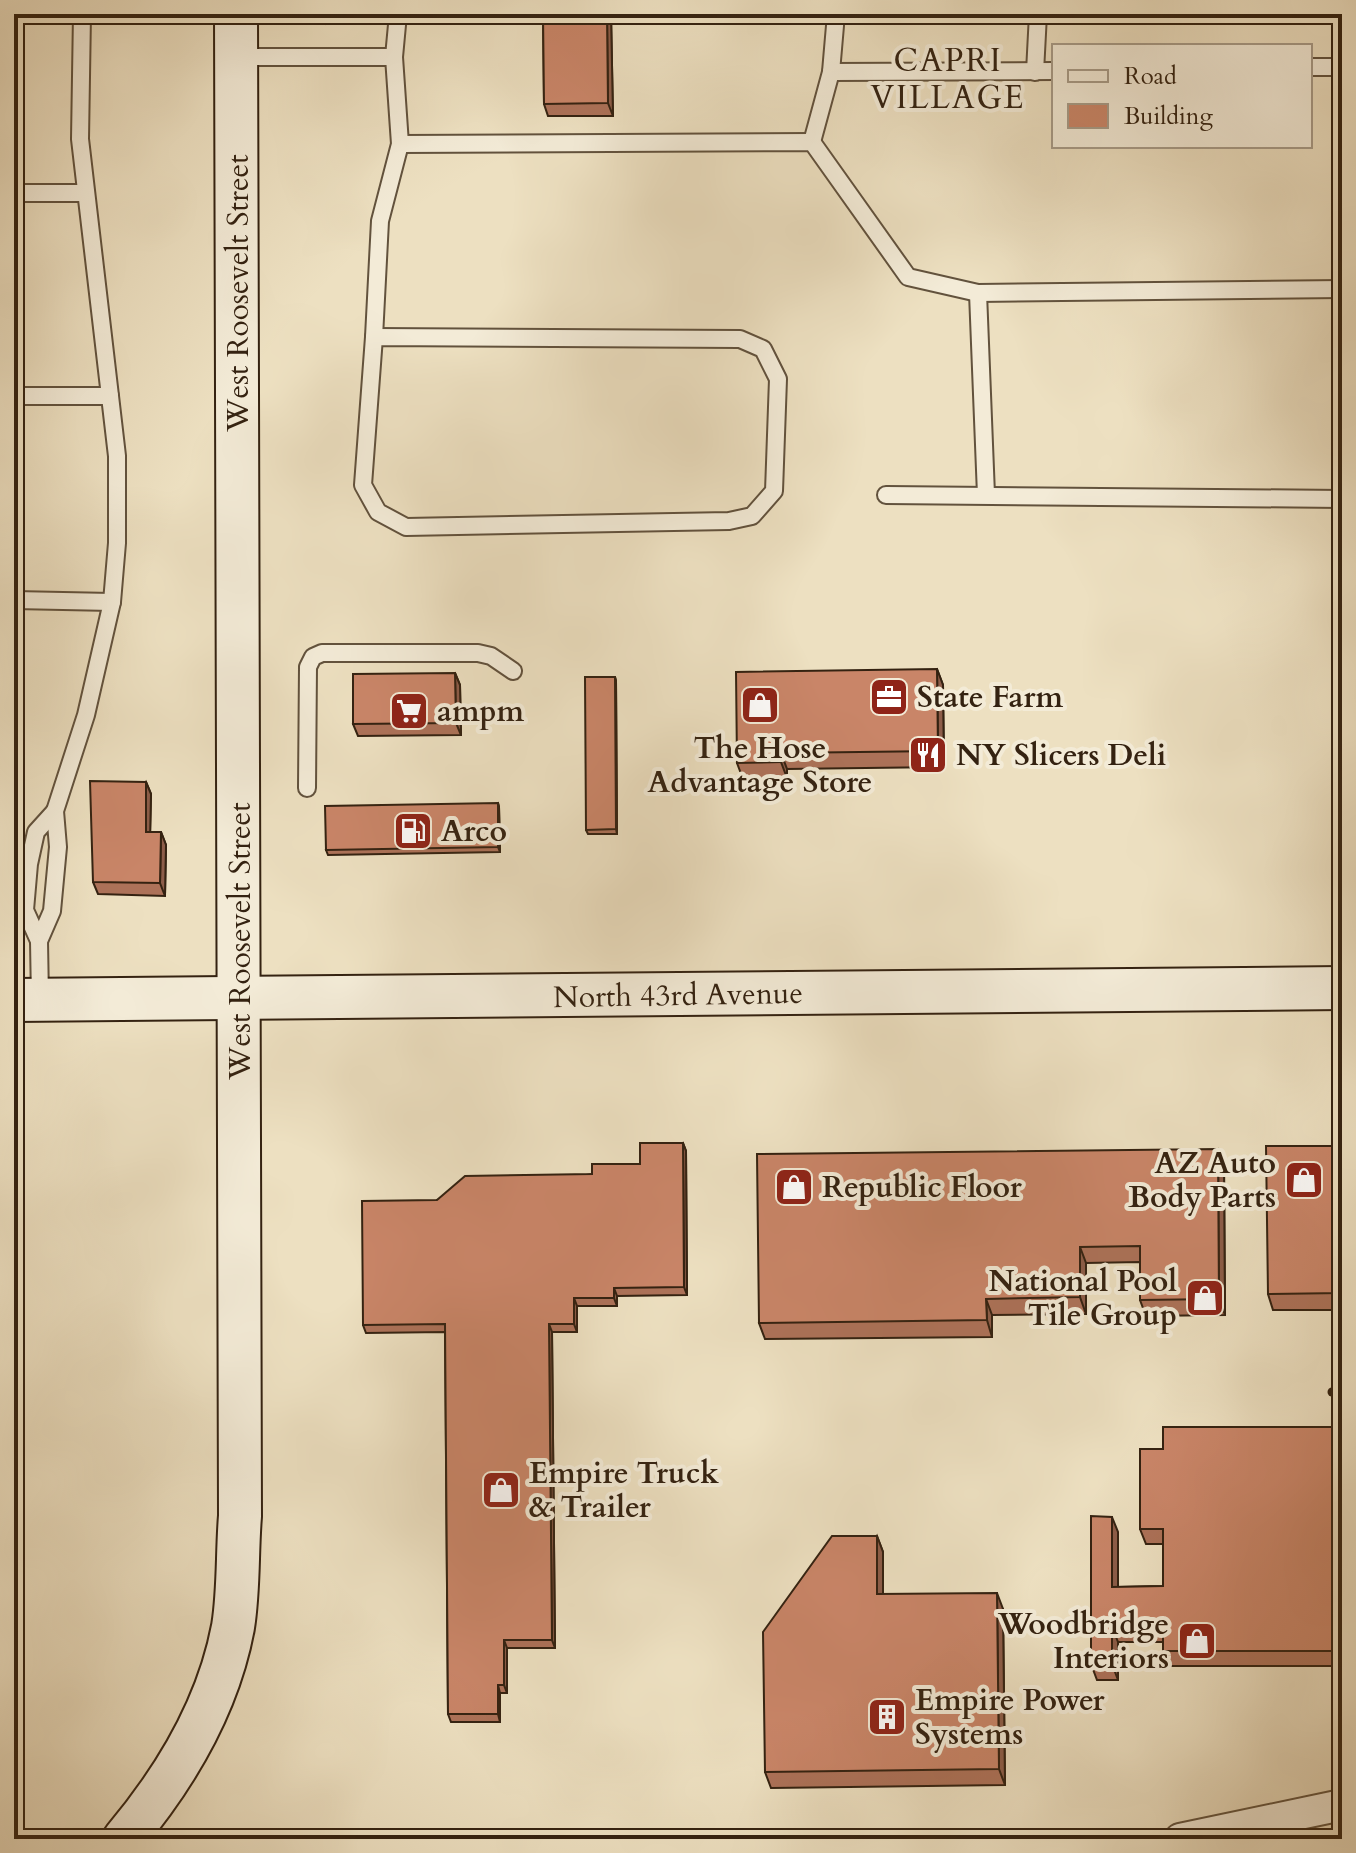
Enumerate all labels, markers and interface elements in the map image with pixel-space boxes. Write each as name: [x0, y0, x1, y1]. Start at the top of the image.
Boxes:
district label: CAPRI VILLAGE: [871, 39, 1026, 120]
legend: [1052, 44, 1312, 148]
text: Road: [1124, 60, 1177, 93]
text: Building: [1124, 100, 1214, 133]
street label: West Roosevelt Street: [218, 154, 259, 433]
office icon: State Farm: [868, 676, 910, 718]
place label: State Farm: [917, 677, 1063, 718]
shop icon: The Hose Advantage Store: [739, 684, 781, 726]
supermarket icon: ampm: [388, 690, 430, 732]
place label: ampm: [437, 691, 525, 732]
place label: The Hose Advantage Store: [648, 728, 872, 803]
restaurant icon: NY Slicers Deli: [907, 734, 949, 776]
place label: NY Slicers Deli: [956, 735, 1166, 776]
street label: West Roosevelt Street: [220, 802, 261, 1081]
fuel station icon: Arco: [392, 810, 434, 852]
place label: Arco: [441, 811, 507, 852]
street label: North 43rd Avenue: [553, 973, 803, 1018]
place label: AZ Auto Body Parts: [1128, 1143, 1276, 1218]
shop icon: AZ Auto Body Parts: [1283, 1159, 1325, 1201]
shop icon: Republic Floor: [773, 1166, 815, 1208]
place label: Republic Floor: [822, 1167, 1023, 1208]
place label: National Pool Tile Group: [988, 1261, 1177, 1336]
shop icon: National Pool Tile Group: [1184, 1277, 1226, 1319]
place label: Empire Truck & Trailer: [529, 1453, 719, 1528]
shop icon: Empire Truck & Trailer: [480, 1469, 522, 1511]
place label: Woodbridge Interiors: [997, 1604, 1169, 1679]
shop icon: Woodbridge Interiors: [1176, 1620, 1218, 1662]
place label: Empire Power Systems: [915, 1680, 1106, 1755]
building icon: Empire Power Systems: [866, 1696, 908, 1738]

